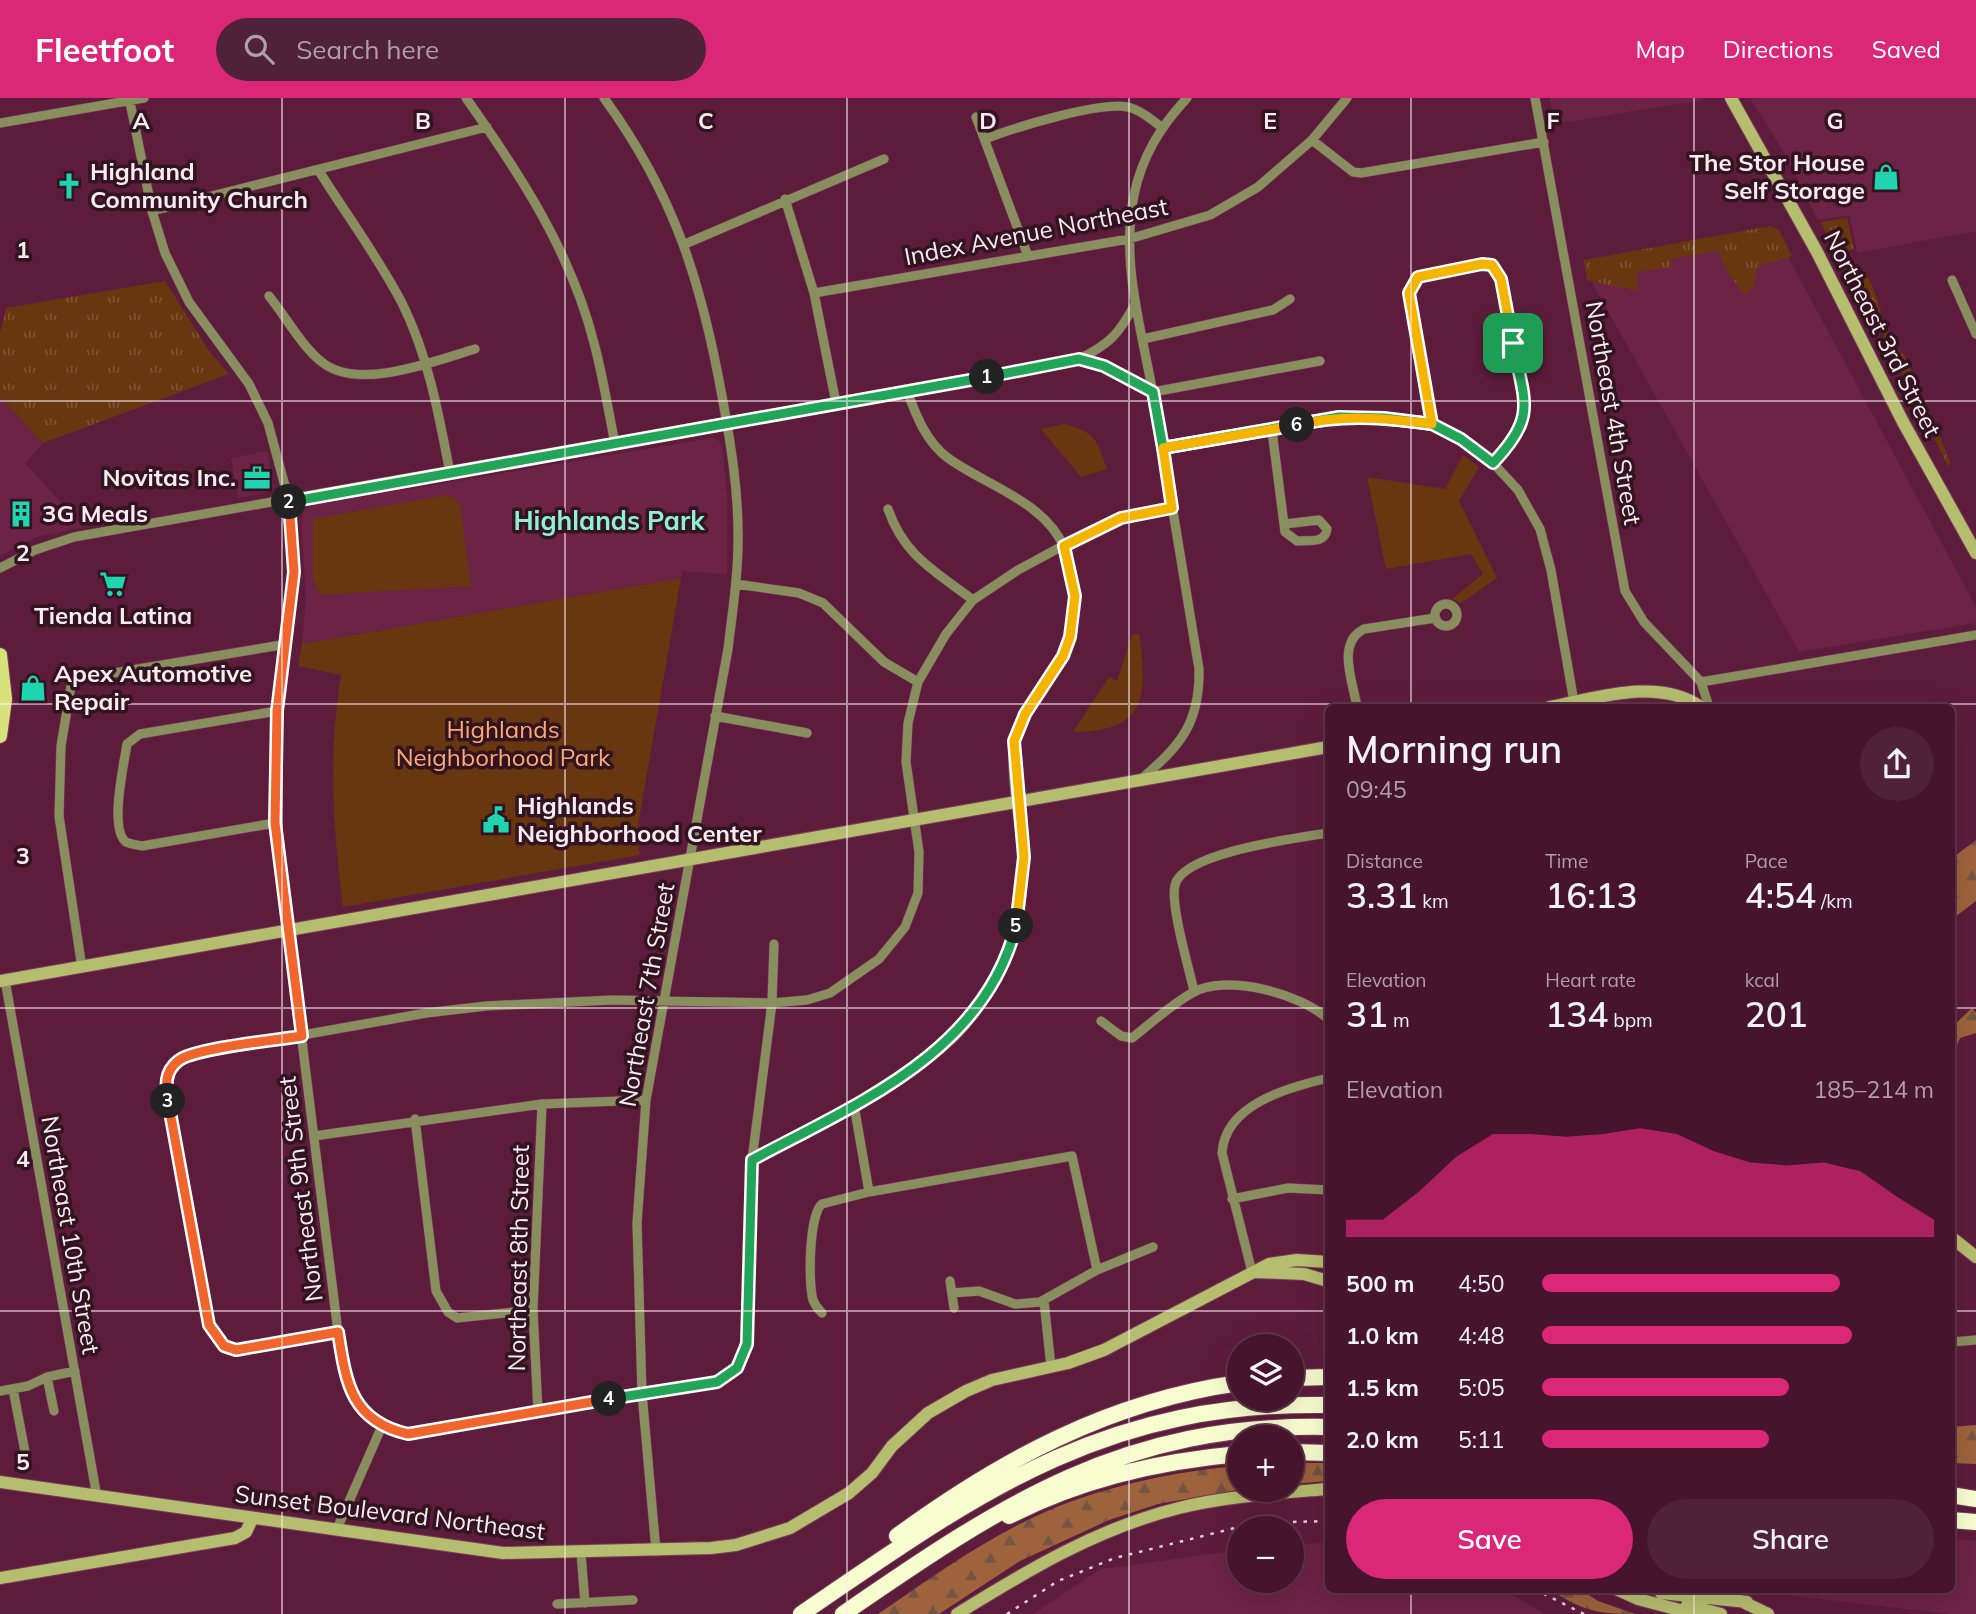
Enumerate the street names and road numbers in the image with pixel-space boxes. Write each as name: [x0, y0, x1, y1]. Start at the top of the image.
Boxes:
street label: Index Avenue Northeast: [902, 191, 1170, 271]
street label: Northeast 3rd Street: [1818, 225, 1948, 442]
street label: Northeast 4th Street: [1580, 299, 1648, 527]
street label: Northeast 7th Street: [612, 881, 680, 1109]
street label: Northeast 9th Street: [271, 1075, 329, 1304]
street label: Northeast 10th Street: [35, 1113, 107, 1356]
street label: Northeast 8th Street: [501, 1144, 535, 1372]
street label: Sunset Boulevard Northeast: [233, 1478, 547, 1546]

